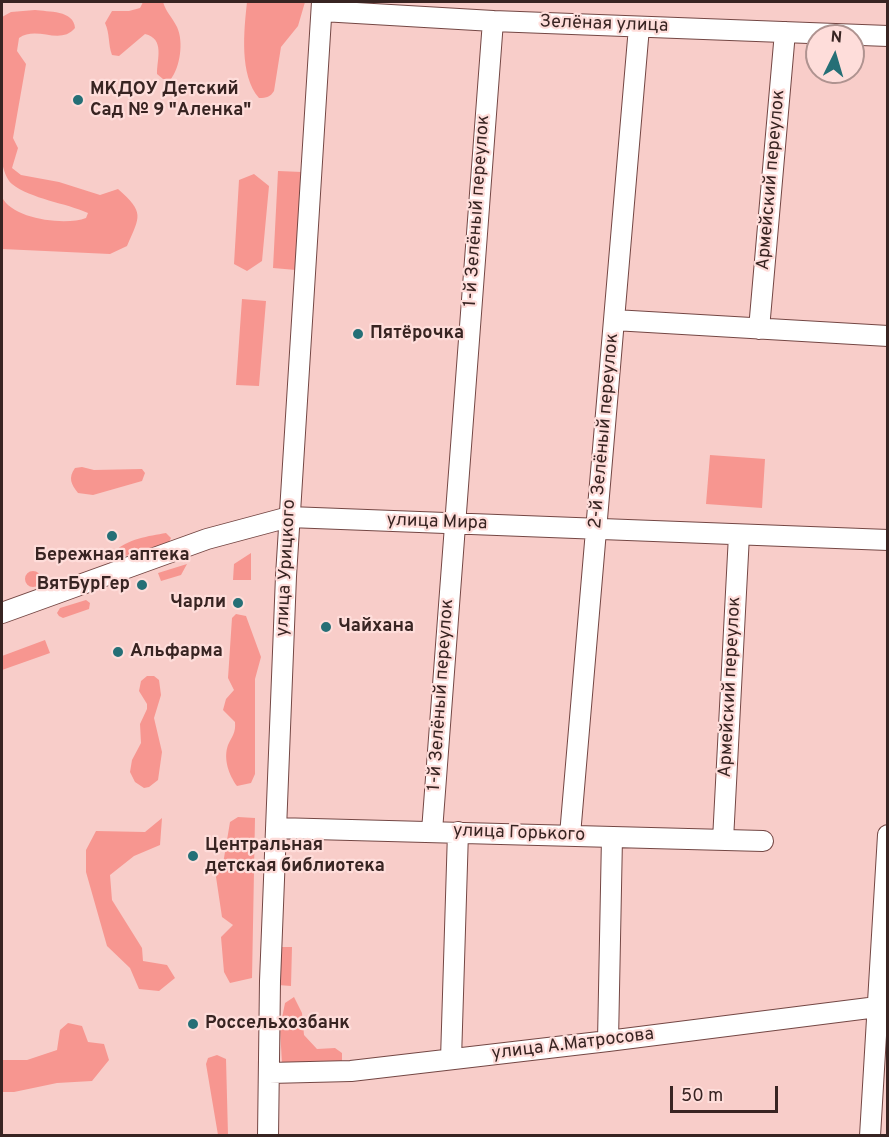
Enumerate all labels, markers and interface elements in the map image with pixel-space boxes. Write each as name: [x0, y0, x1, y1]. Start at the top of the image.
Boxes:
street label: Зелёная улица: [539, 12, 669, 38]
north arrow: [805, 24, 865, 84]
text: N: [830, 28, 843, 49]
place label: МКДОУ Детский Сад № 9 "Аленка": [90, 79, 251, 122]
street label: Армейский переулок: [753, 89, 791, 271]
marker: МКДОУ Детский Сад № 9 "Аленка": [71, 93, 85, 107]
street label: 1-й Зелёный переулок: [461, 114, 495, 308]
place label: Пятёрочка: [370, 323, 464, 345]
marker: Пятёрочка: [351, 327, 365, 341]
street label: 2-й Зелёный переулок: [586, 332, 624, 530]
street label: улица Урицкого: [273, 499, 301, 637]
street label: улица Мира: [386, 510, 488, 536]
marker: Бережная аптека: [105, 529, 119, 543]
place label: Бережная аптека: [34, 545, 190, 567]
place label: ВятБурГер: [37, 574, 130, 596]
marker: ВятБурГер: [135, 578, 149, 592]
place label: Чарли: [170, 592, 226, 614]
marker: Чарли: [231, 596, 245, 610]
street label: Армейский переулок: [715, 596, 747, 778]
street label: 1-й Зелёный переулок: [425, 598, 459, 792]
place label: Чайхана: [338, 616, 414, 638]
marker: Чайхана: [319, 620, 333, 634]
place label: Альфарма: [130, 641, 223, 663]
marker: Альфарма: [111, 645, 125, 659]
street label: улица Горького: [452, 821, 586, 847]
place label: Центральная детская библиотека: [205, 835, 385, 878]
marker: Центральная детская библиотека: [186, 849, 200, 863]
place label: Россельхозбанк: [205, 1013, 350, 1035]
marker: Россельхозбанк: [186, 1017, 200, 1031]
street label: улица А.Матросова: [491, 1024, 655, 1066]
scale bar: [673, 1074, 781, 1112]
text: 50 m: [681, 1085, 723, 1108]

